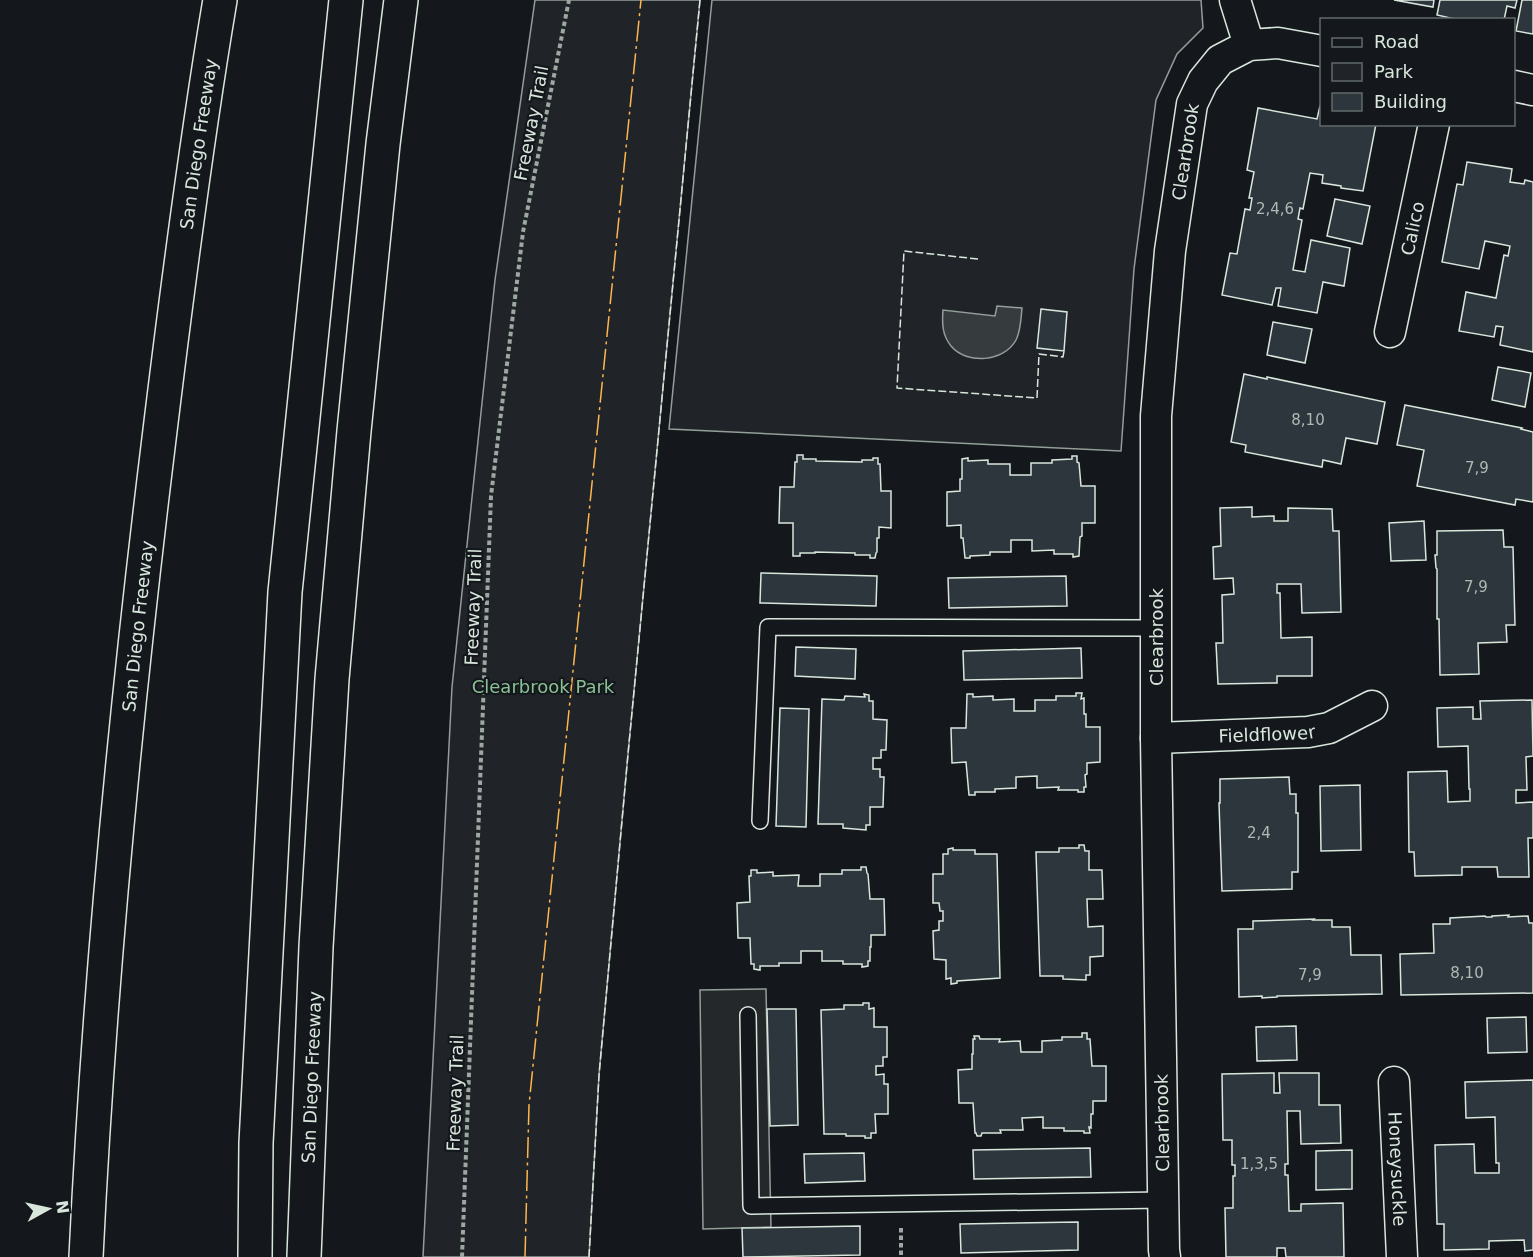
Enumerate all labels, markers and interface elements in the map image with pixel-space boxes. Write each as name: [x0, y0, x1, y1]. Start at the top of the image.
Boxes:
legend: [1320, 18, 1515, 126]
text: Road: [1374, 31, 1419, 52]
street label: San Diego Freeway: [175, 57, 221, 231]
text: Park: [1374, 61, 1413, 82]
street label: Freeway Trail: [510, 64, 552, 182]
text: Building: [1374, 91, 1447, 112]
street label: Clearbrook: [1167, 101, 1203, 202]
street label: Calico: [1396, 199, 1428, 257]
house number: 2,4,6: [1256, 200, 1294, 218]
house number: 8,10: [1291, 411, 1325, 429]
house number: 7,9: [1465, 459, 1489, 477]
street label: San Diego Freeway: [118, 539, 157, 713]
street label: Freeway Trail: [460, 548, 486, 666]
house number: 7,9: [1464, 578, 1488, 596]
street label: Clearbrook: [1146, 587, 1167, 686]
park label: Clearbrook Park: [472, 676, 615, 697]
street label: Fieldflower: [1218, 720, 1318, 746]
house number: 2,4: [1247, 824, 1271, 842]
house number: 8,10: [1450, 964, 1484, 982]
house number: 7,9: [1298, 966, 1322, 984]
street label: San Diego Freeway: [297, 990, 325, 1164]
street label: Freeway Trail: [442, 1034, 468, 1152]
street label: Clearbrook: [1151, 1073, 1173, 1172]
street label: Honeysuckle: [1385, 1111, 1411, 1227]
house number: 1,3,5: [1240, 1155, 1278, 1173]
north arrow: [18, 1179, 78, 1239]
text: N: [52, 1199, 73, 1215]

